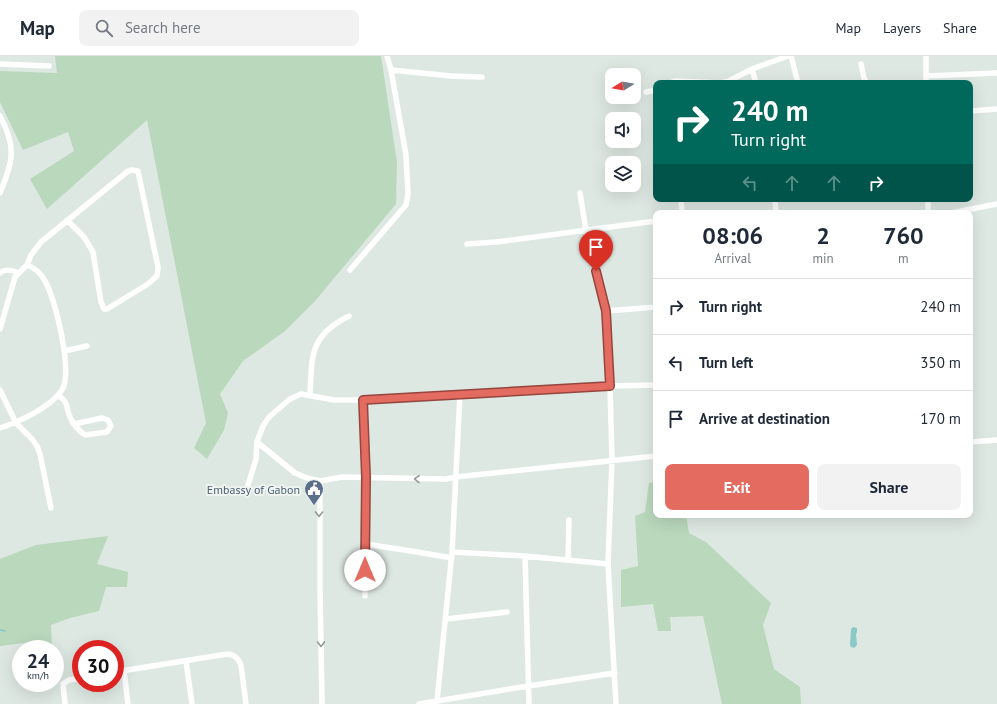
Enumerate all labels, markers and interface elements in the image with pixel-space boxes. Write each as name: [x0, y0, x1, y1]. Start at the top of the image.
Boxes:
search box: [79, 10, 359, 46]
text: Map: [20, 16, 55, 40]
icon: search: [93, 17, 115, 39]
text: Search here: [125, 18, 201, 37]
text: Map: [835, 19, 861, 37]
text: Layers: [883, 19, 921, 37]
text: Share: [943, 19, 977, 37]
north arrow: [605, 68, 641, 104]
map controls: [605, 68, 641, 192]
text: 240 m: [731, 92, 808, 129]
icon: right: [665, 96, 717, 148]
button: sound: [605, 112, 641, 148]
text: Turn right: [731, 128, 806, 151]
button: layers: [605, 156, 641, 192]
icon: left: [739, 172, 761, 194]
icon: ahead: [781, 172, 803, 194]
icon: ahead: [823, 172, 845, 194]
icon: right: [865, 172, 887, 194]
text: 08:06: [702, 220, 763, 251]
text: 2: [816, 220, 830, 251]
text: 760: [883, 220, 924, 251]
pin: [579, 230, 613, 271]
icon: arrive: [585, 236, 607, 258]
text: Arrival: [715, 250, 751, 267]
text: min: [812, 250, 834, 267]
text: m: [898, 250, 909, 267]
icon: right: [665, 296, 687, 318]
text: Turn right: [699, 297, 762, 316]
text: 240 m: [920, 297, 961, 316]
icon: left: [665, 352, 687, 374]
text: Turn left: [699, 353, 753, 372]
text: 350 m: [920, 353, 961, 372]
icon: arrive: [665, 408, 687, 430]
text: Arrive at destination: [699, 409, 830, 428]
text: 170 m: [920, 409, 961, 428]
button: Exit: [665, 464, 809, 510]
button: Share: [817, 464, 961, 510]
one-way arrow: [414, 474, 420, 483]
public building icon: Embassy of Gabon: [303, 478, 325, 506]
place label: Embassy of Gabon: [207, 482, 300, 497]
one-way arrow: [315, 511, 323, 517]
position arrow: [344, 549, 386, 591]
speed limit sign: 30: [72, 640, 124, 692]
one-way arrow: [317, 641, 325, 647]
text: 24: [27, 648, 49, 674]
text: km/h: [27, 669, 49, 682]

